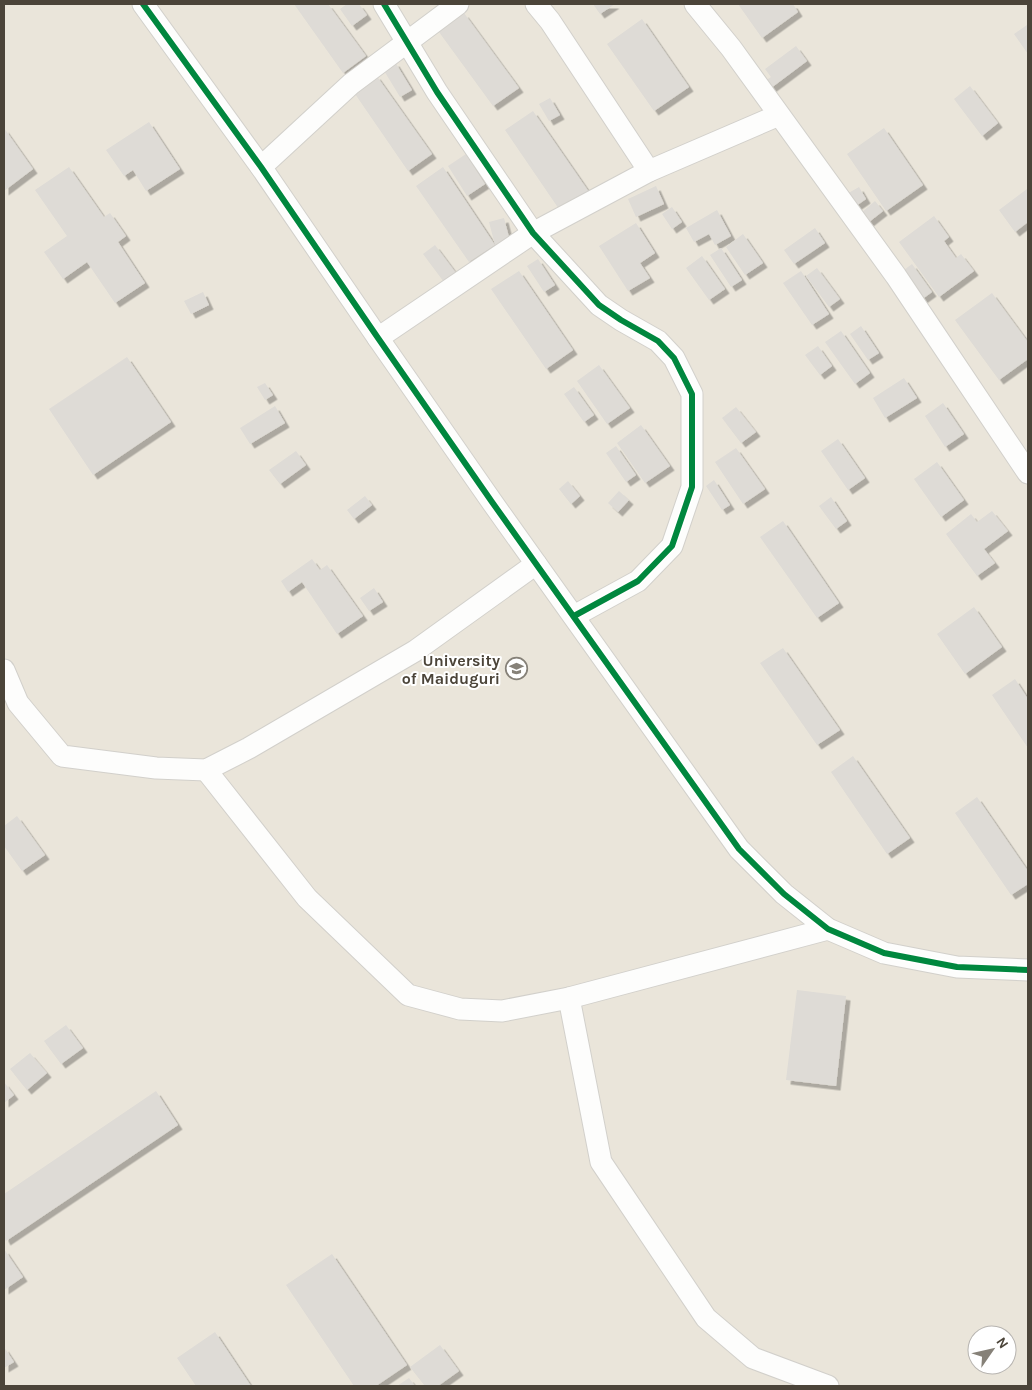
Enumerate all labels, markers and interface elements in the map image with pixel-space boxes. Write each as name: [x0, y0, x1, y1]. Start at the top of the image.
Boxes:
place label: University of Maiduguri: [402, 651, 500, 688]
school or university icon: University of Maiduguri: [504, 657, 528, 681]
north arrow: [967, 1325, 1017, 1375]
text: N: [993, 1334, 1012, 1352]

